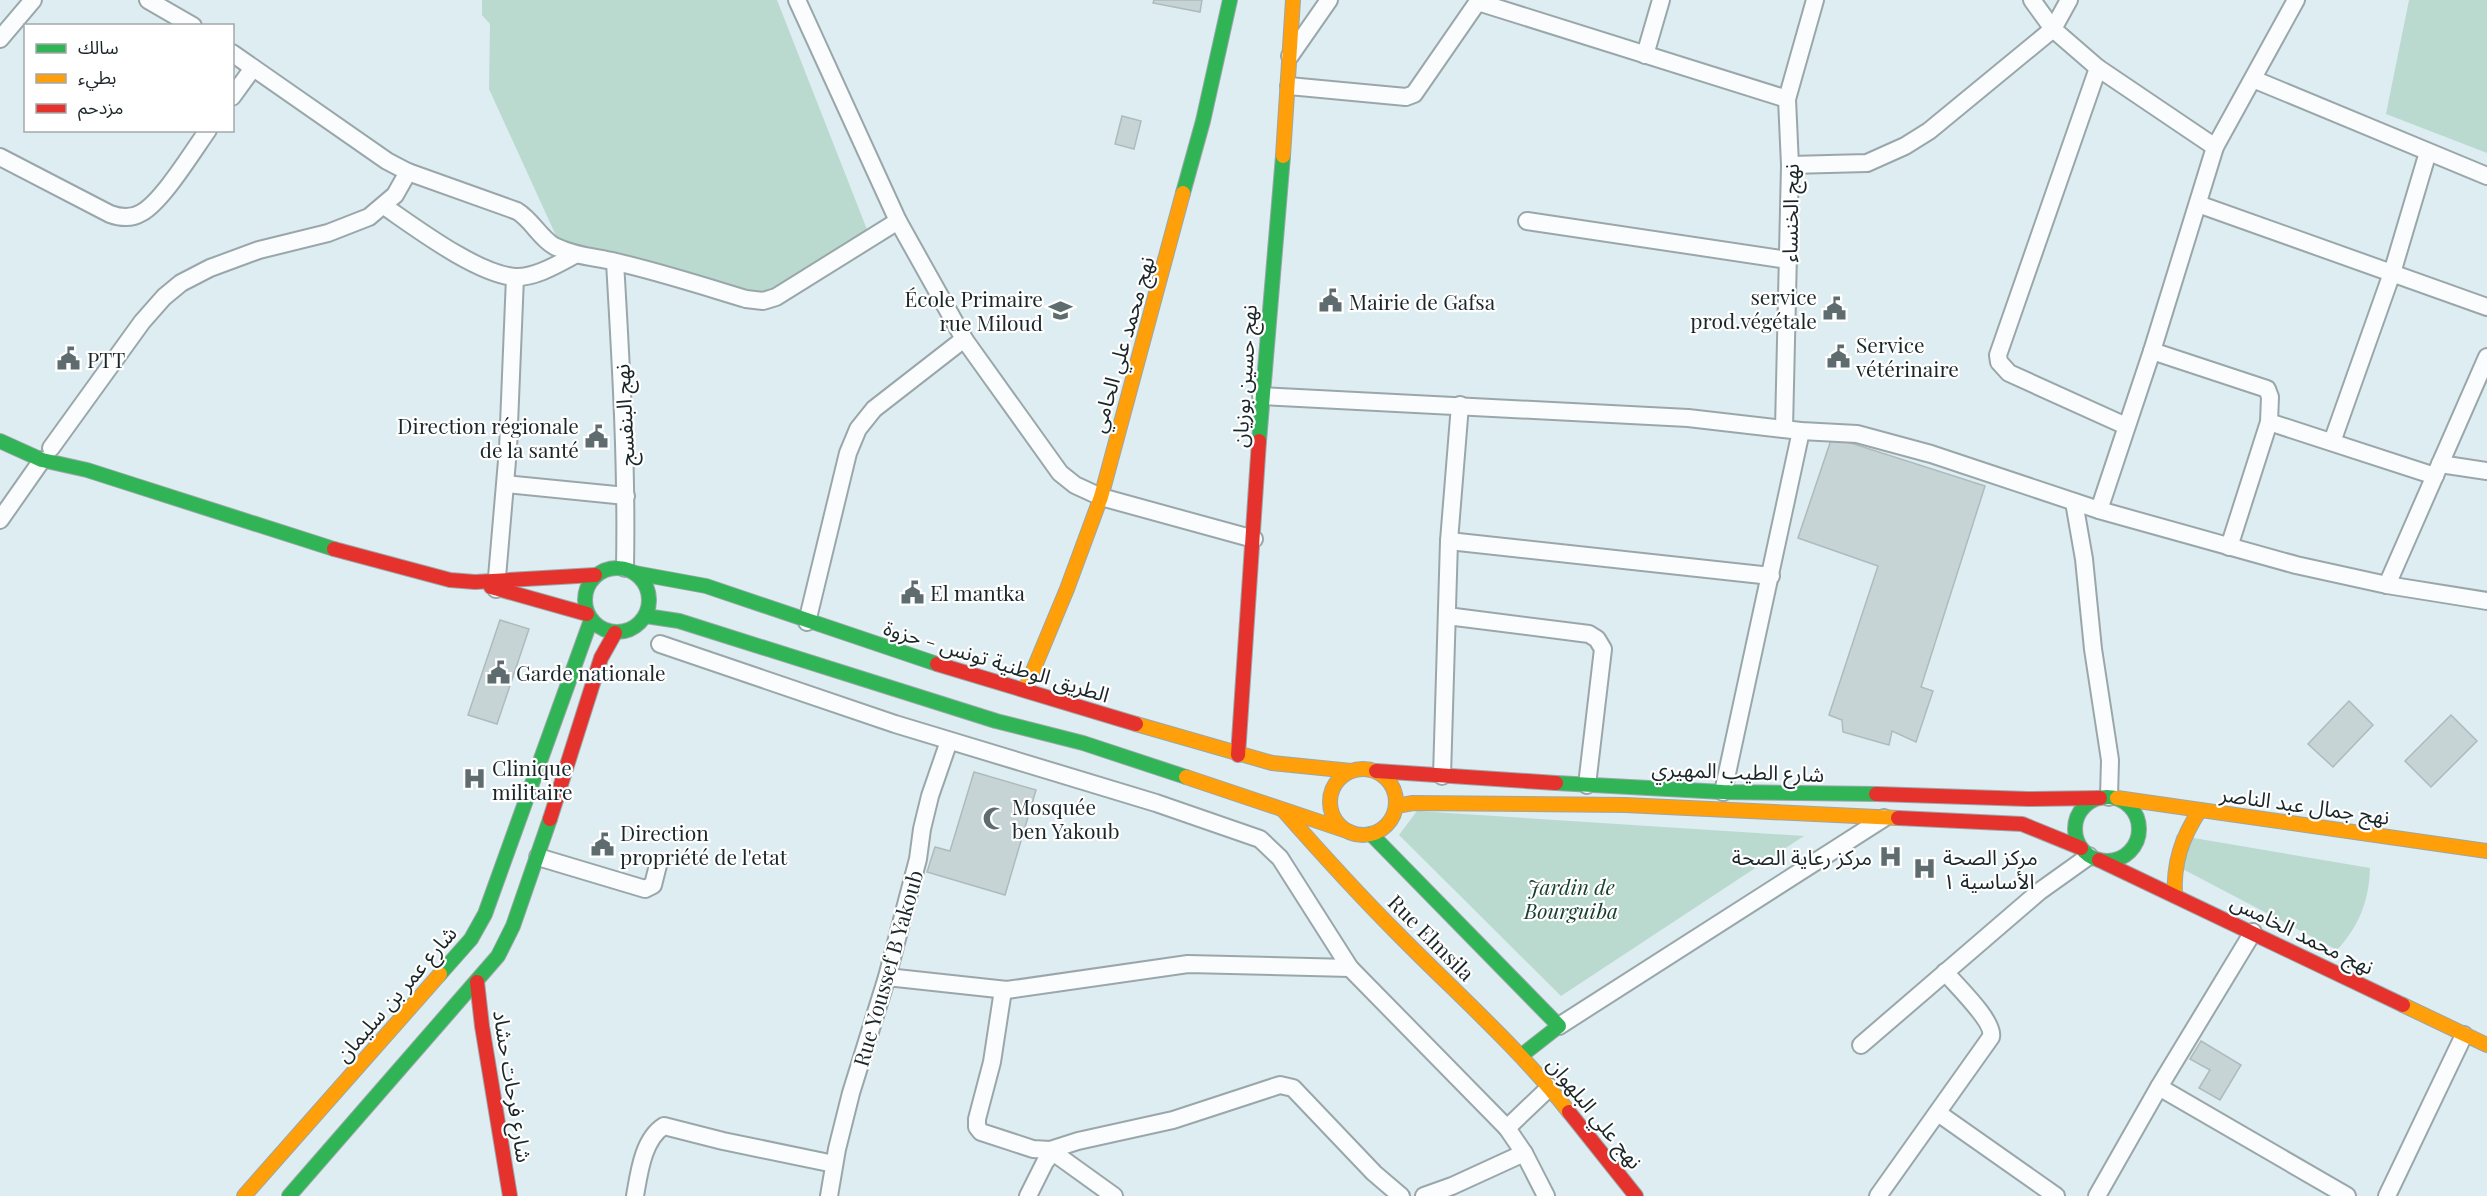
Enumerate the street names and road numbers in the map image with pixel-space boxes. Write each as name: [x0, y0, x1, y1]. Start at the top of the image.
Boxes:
street label: نهج الخنساء: [1774, 163, 1807, 263]
street label: نهج محمد علي الحامي: [1082, 253, 1163, 436]
street label: نهج حسين بوزيان: [1224, 304, 1265, 449]
street label: نهج البنفسج: [606, 363, 643, 467]
street label: الطريق الوطنية تونس - حزوة: [880, 612, 1113, 709]
street label: شارع الطيب المهيري: [1651, 753, 1825, 791]
street label: نهج جمال عبد الناصر: [2217, 778, 2392, 833]
street label: Rue Youssef B Yakoub: [846, 867, 928, 1069]
street label: نهج محمد الخامس: [2226, 886, 2379, 982]
street label: Rue Elmsila: [1383, 888, 1482, 987]
street label: شارع عمر بن سليمان: [328, 919, 464, 1069]
street label: شارع فرحات حشاد: [485, 1008, 540, 1165]
street label: نهج علي البلهوان: [1539, 1050, 1650, 1176]

